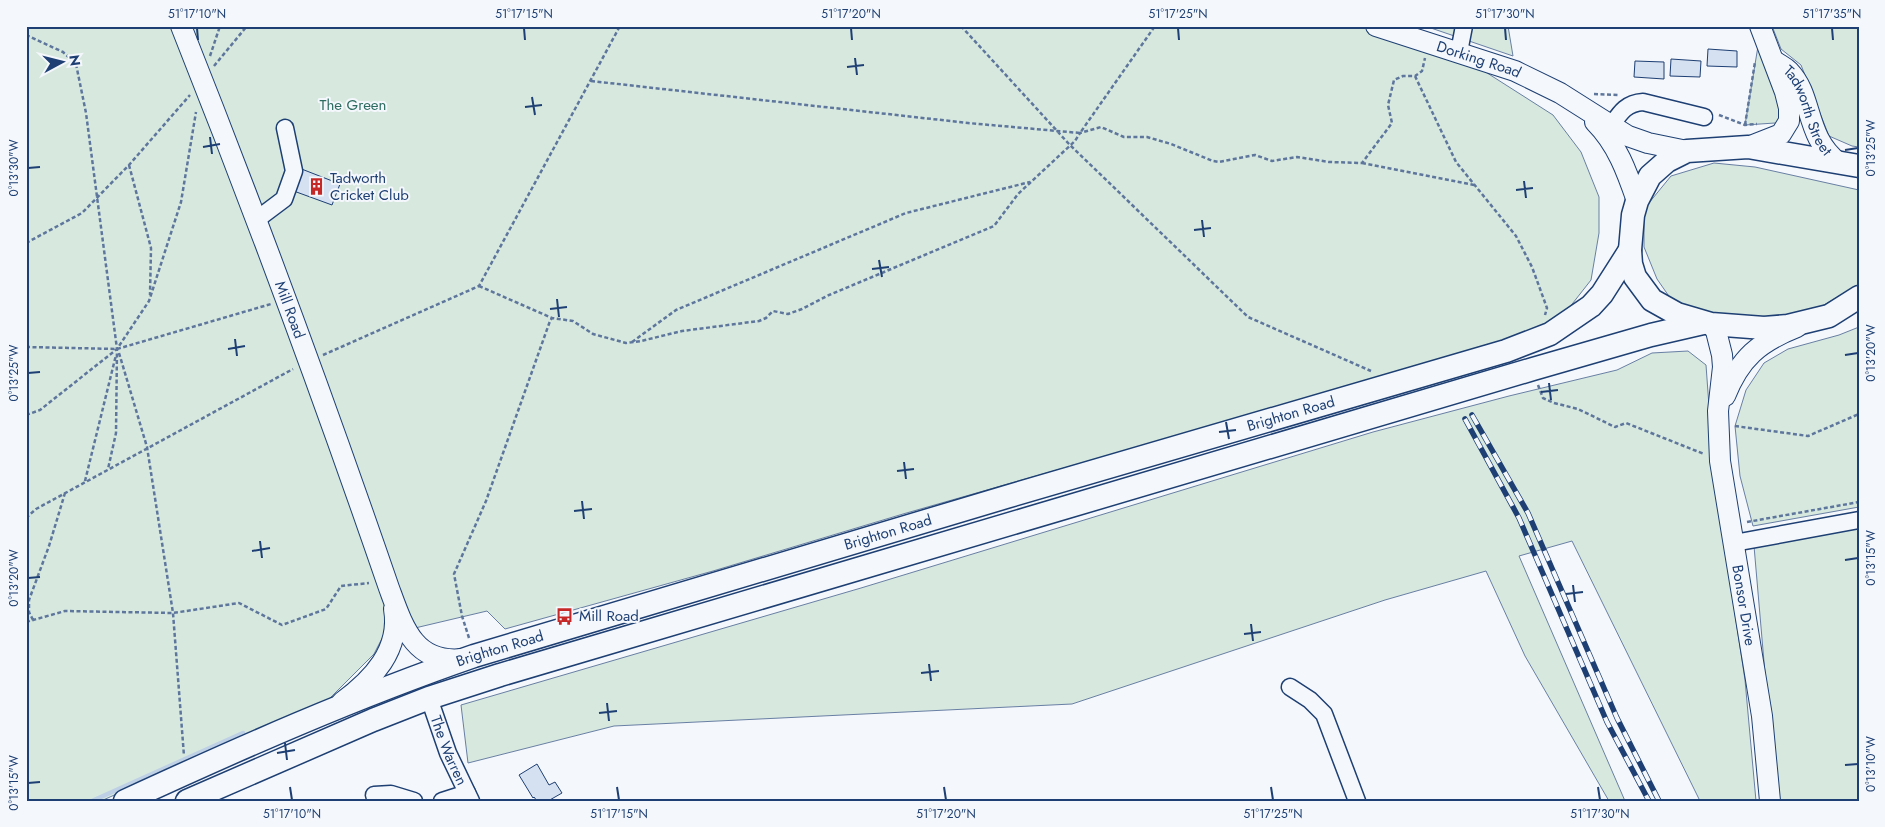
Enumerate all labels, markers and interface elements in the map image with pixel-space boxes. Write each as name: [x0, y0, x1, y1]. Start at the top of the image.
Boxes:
text: 51°17'10"N: [168, 5, 226, 23]
text: 51°17'15"N: [495, 5, 553, 23]
text: 51°17'20"N: [821, 5, 881, 23]
text: 51°17'25"N: [1148, 5, 1208, 23]
text: 51°17'30"N: [1475, 5, 1535, 23]
text: 51°17'35"N: [1803, 5, 1861, 23]
street label: Dorking Road: [1434, 35, 1525, 83]
north arrow: [38, 38, 88, 88]
text: N: [64, 54, 86, 67]
street label: Tadworth Street: [1779, 60, 1837, 161]
park label: The Green: [320, 94, 386, 116]
text: 0°13'25"W: [1862, 119, 1880, 176]
text: 0°13'30"W: [5, 139, 23, 197]
place label: Tadworth Cricket Club: [330, 167, 409, 206]
building icon: Tadworth Cricket Club: [306, 177, 326, 197]
street label: Mill Road: [269, 278, 311, 342]
text: 0°13'20"W: [1862, 324, 1880, 382]
text: 0°13'25"W: [5, 344, 23, 401]
street label: Brighton Road: [1244, 391, 1337, 437]
street label: Brighton Road: [841, 509, 934, 556]
text: 0°13'15"W: [1862, 530, 1880, 586]
text: 0°13'20"W: [5, 549, 23, 607]
street label: Bonsor Drive: [1726, 563, 1761, 648]
place label: Mill Road: [579, 605, 639, 627]
bus stop icon: Mill Road: [555, 606, 575, 626]
street label: Brighton Road: [453, 625, 546, 672]
street label: The Warren: [425, 713, 473, 789]
text: 0°13'10"W: [1862, 736, 1880, 792]
text: 0°13'15"W: [5, 755, 23, 811]
text: 51°17'10"N: [263, 805, 321, 823]
text: 51°17'15"N: [590, 805, 648, 823]
text: 51°17'20"N: [916, 805, 976, 823]
text: 51°17'25"N: [1243, 805, 1303, 823]
text: 51°17'30"N: [1570, 805, 1630, 823]

